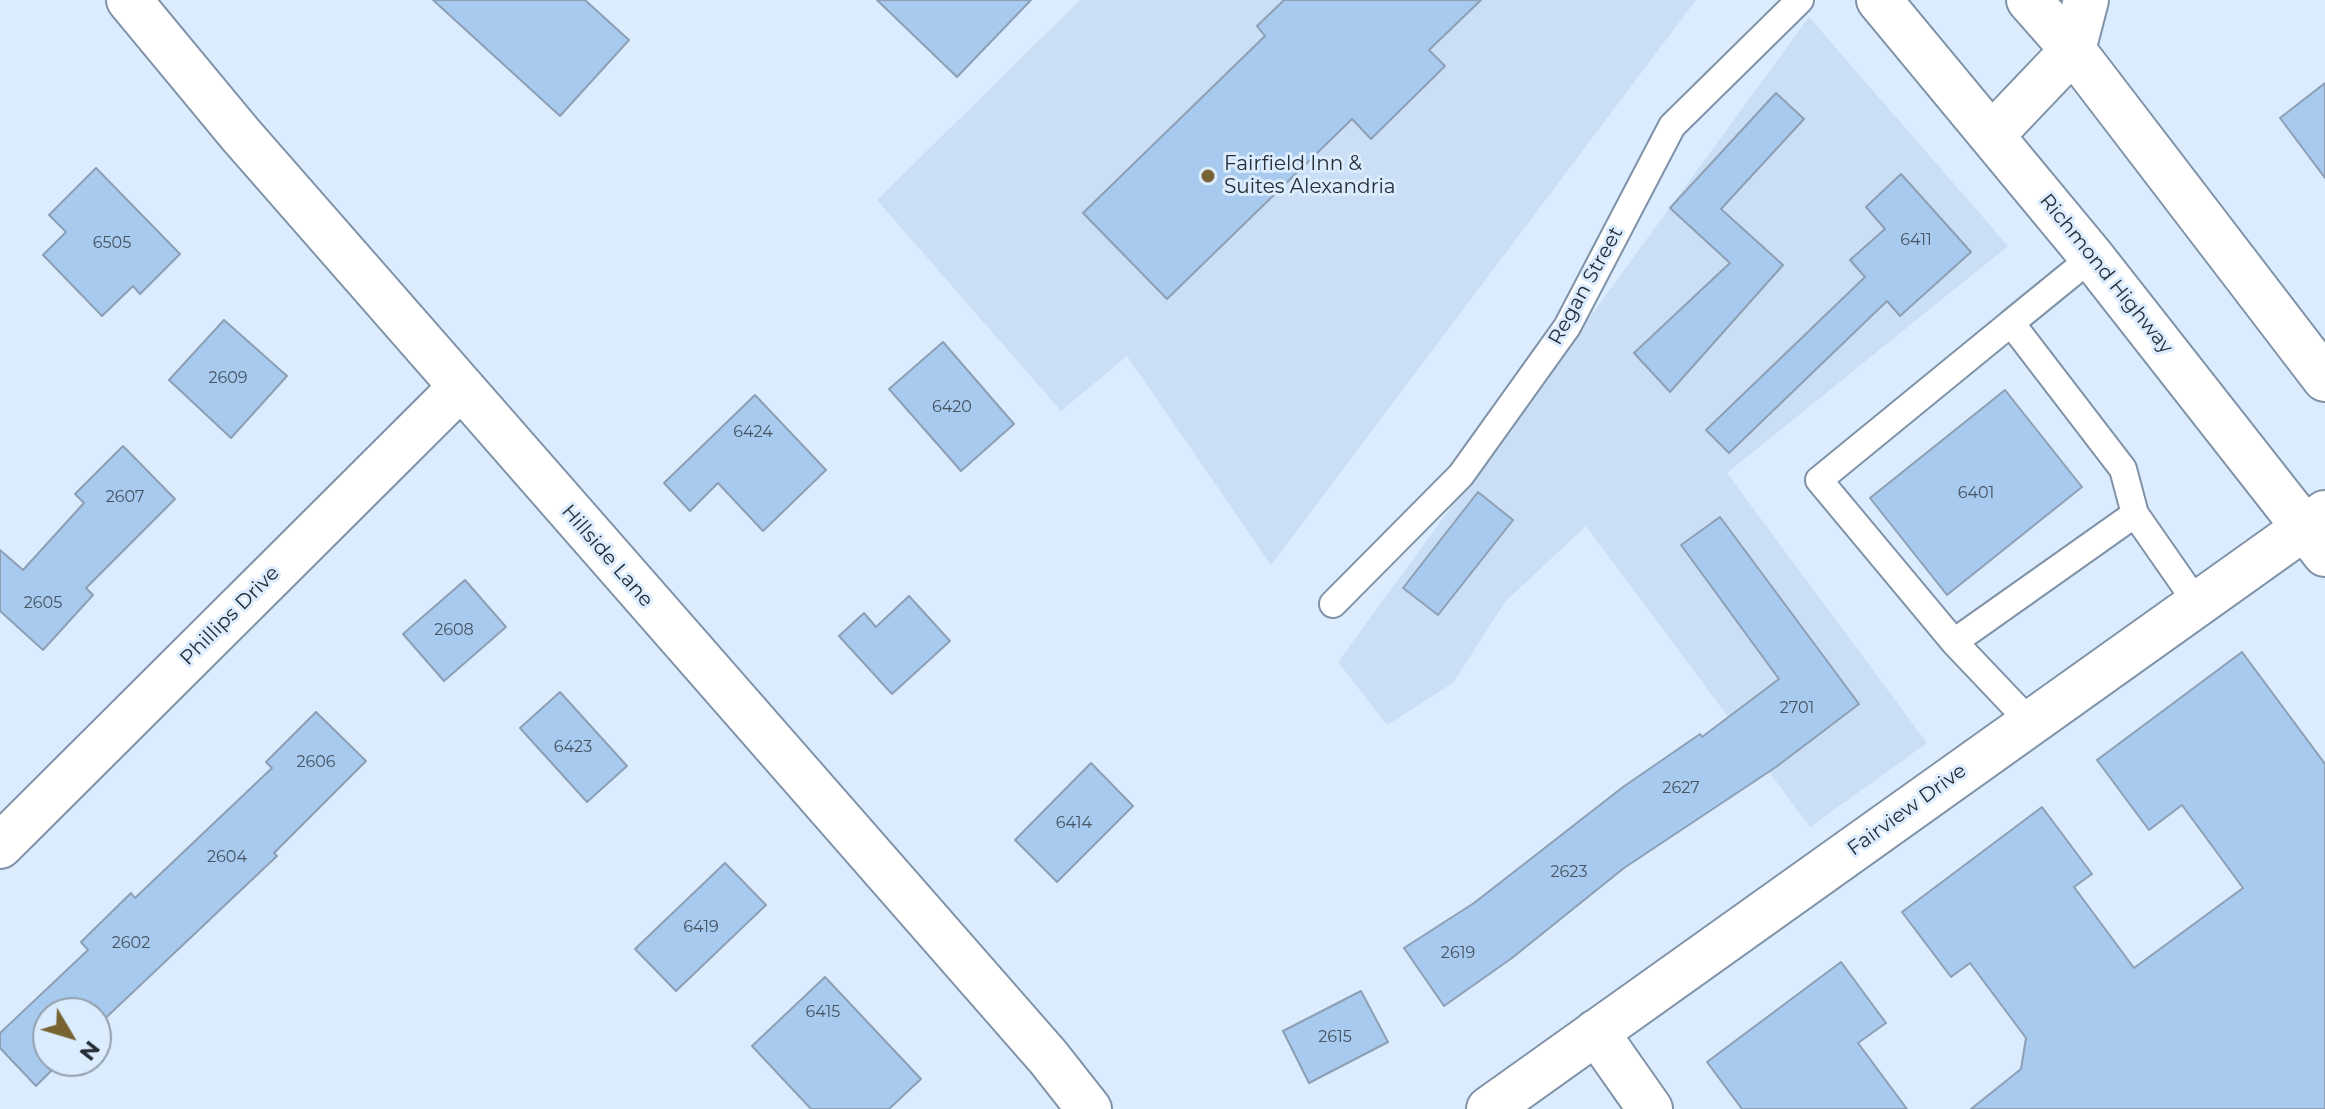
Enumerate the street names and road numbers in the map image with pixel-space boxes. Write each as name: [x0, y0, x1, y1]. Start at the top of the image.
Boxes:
street label: Richmond Highway: [2034, 189, 2178, 359]
street label: Regan Street: [1544, 223, 1628, 349]
street label: Hillside Lane: [556, 500, 658, 612]
street label: Phillips Drive: [175, 561, 285, 671]
street label: Fairview Drive: [1843, 759, 1971, 861]

